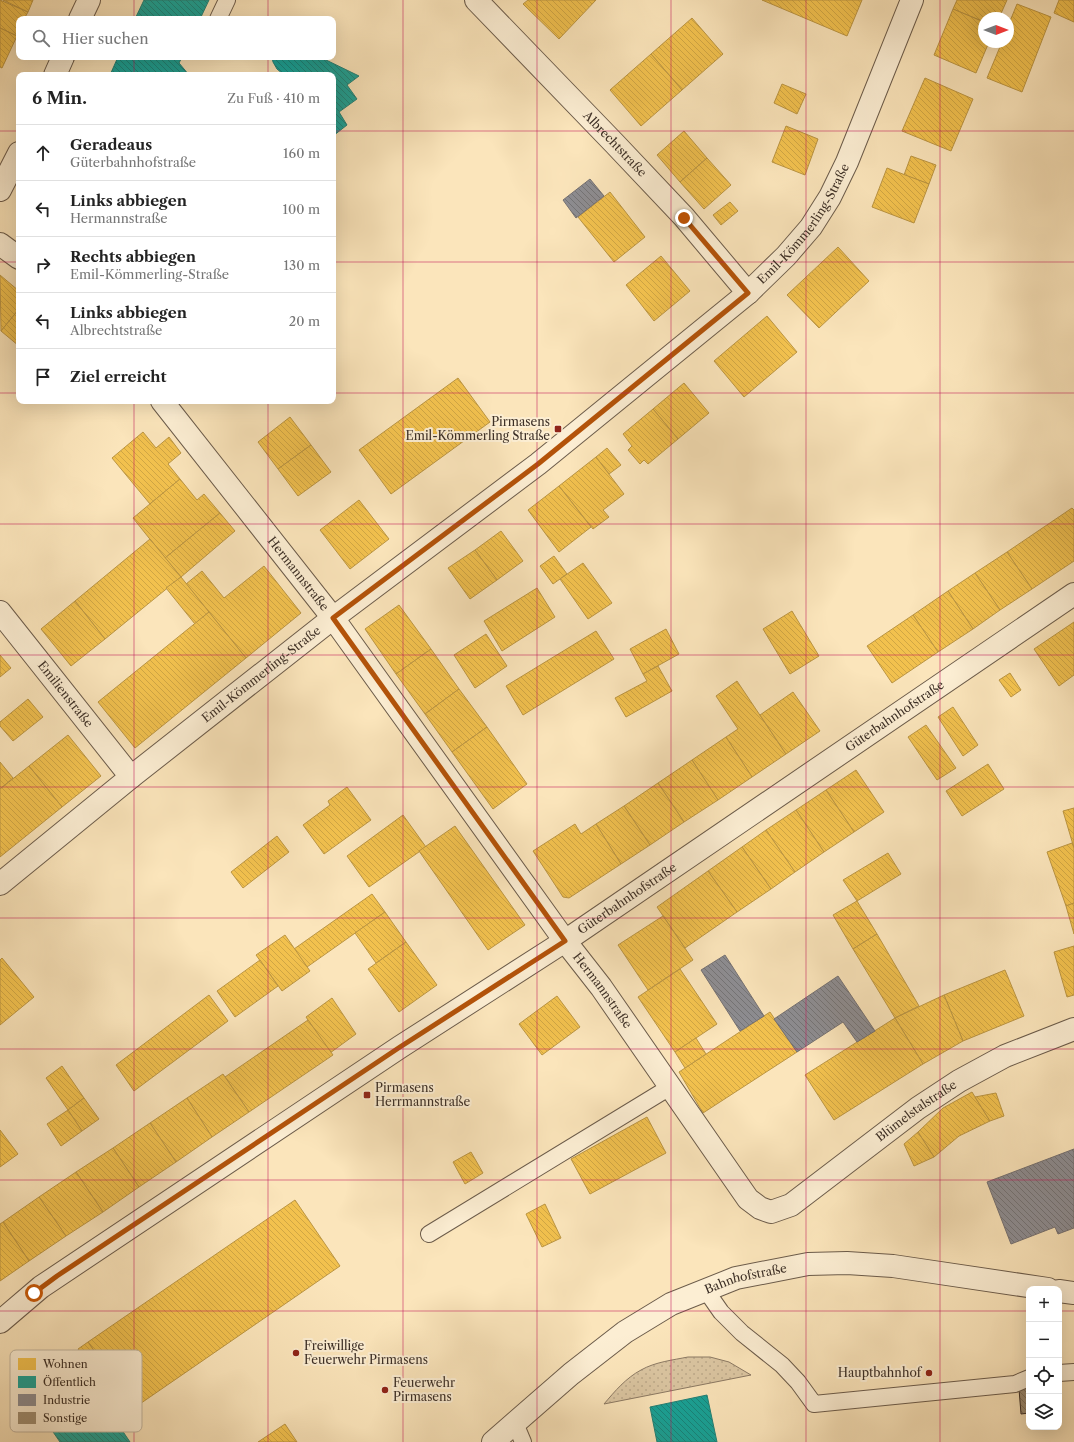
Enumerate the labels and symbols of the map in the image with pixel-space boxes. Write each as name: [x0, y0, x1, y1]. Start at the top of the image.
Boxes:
north arrow: [978, 12, 1014, 48]
street label: Albrechtstraße: [580, 107, 650, 180]
street label: Emil-Kömmerling-Straße: [754, 161, 852, 287]
route end: [675, 209, 693, 227]
place label: Pirmasens Emil-Kömmerling Straße: [405, 414, 550, 443]
marker: Pirmasens Emil-Kömmerling Straße: [553, 424, 563, 434]
street label: Hermannstraße: [265, 533, 333, 614]
street label: Emil-Kömmerling-Straße: [199, 623, 324, 725]
street label: Emilienstraße: [35, 658, 97, 730]
street label: Güterbahnhofstraße: [842, 677, 947, 755]
street label: Güterbahnhofstraße: [574, 859, 679, 937]
street label: Hermannstraße: [570, 949, 635, 1031]
street label: Blümelstalstraße: [873, 1077, 960, 1144]
place label: Pirmasens Herrmannstraße: [375, 1080, 470, 1109]
marker: Pirmasens Herrmannstraße: [362, 1090, 372, 1100]
street label: Bahnhofstraße: [702, 1260, 788, 1297]
route start: [25, 1284, 43, 1302]
place label: Freiwillige Feuerwehr Pirmasens: [304, 1338, 428, 1367]
marker: Freiwillige Feuerwehr Pirmasens: [291, 1348, 301, 1358]
legend: [10, 1350, 142, 1432]
text: Wohnen: [42, 1357, 88, 1371]
place label: Hauptbahnhof: [838, 1365, 923, 1380]
marker: Hauptbahnhof: [924, 1368, 934, 1378]
text: Öffentlich: [43, 1374, 96, 1389]
place label: Feuerwehr Pirmasens: [393, 1375, 455, 1404]
marker: Feuerwehr Pirmasens: [380, 1385, 390, 1395]
text: Industrie: [43, 1393, 90, 1407]
text: Sonstige: [43, 1411, 87, 1425]

